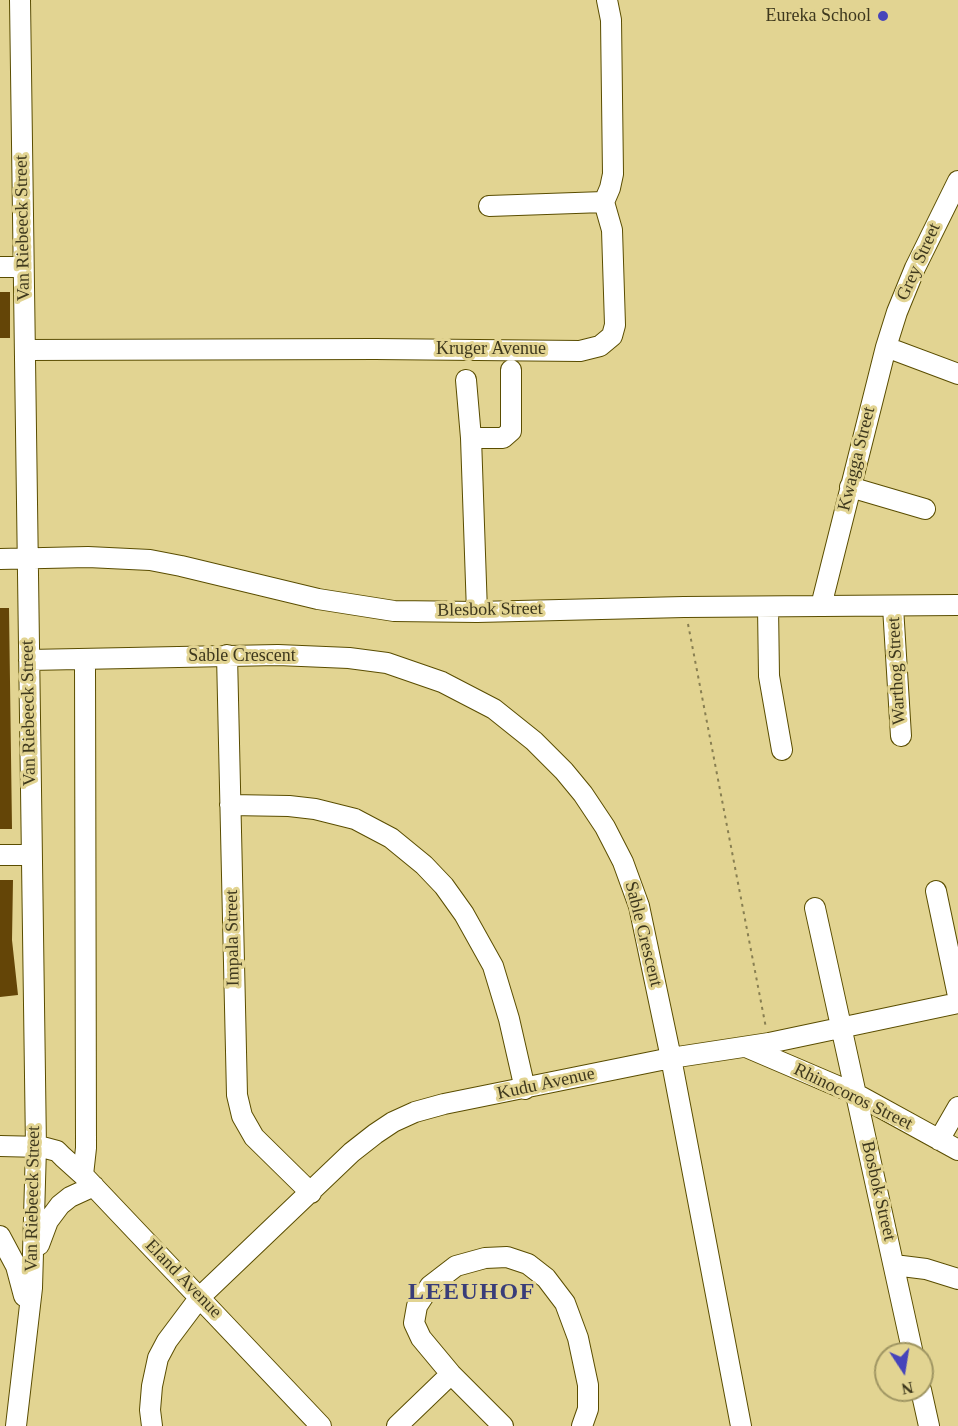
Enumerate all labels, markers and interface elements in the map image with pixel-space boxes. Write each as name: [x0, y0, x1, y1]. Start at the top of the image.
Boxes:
place label: Eureka School: [766, 5, 871, 27]
marker: Eureka School: [876, 9, 890, 23]
street label: Van Riebeeck Street: [11, 155, 35, 301]
street label: Grey Street: [892, 220, 946, 304]
street label: Kruger Avenue: [436, 338, 546, 360]
street label: Kwagga Street: [834, 405, 880, 513]
street label: Blesbok Street: [437, 598, 543, 622]
street label: Warthog Street: [883, 616, 911, 726]
street label: Van Riebeeck Street: [17, 640, 41, 786]
street label: Sable Crescent: [188, 645, 296, 667]
street label: Sable Crescent: [620, 879, 666, 989]
street label: Impala Street: [221, 890, 245, 986]
street label: Rhinocoros Street: [790, 1059, 916, 1135]
street label: Kudu Avenue: [495, 1063, 597, 1105]
street label: Van Riebeeck Street: [21, 1126, 45, 1272]
street label: Bosbok Street: [856, 1139, 900, 1243]
street label: Eland Avenue: [140, 1235, 226, 1323]
district label: LEEUHOF: [408, 1279, 536, 1307]
north arrow: [874, 1342, 934, 1402]
text: N: [900, 1379, 915, 1398]

